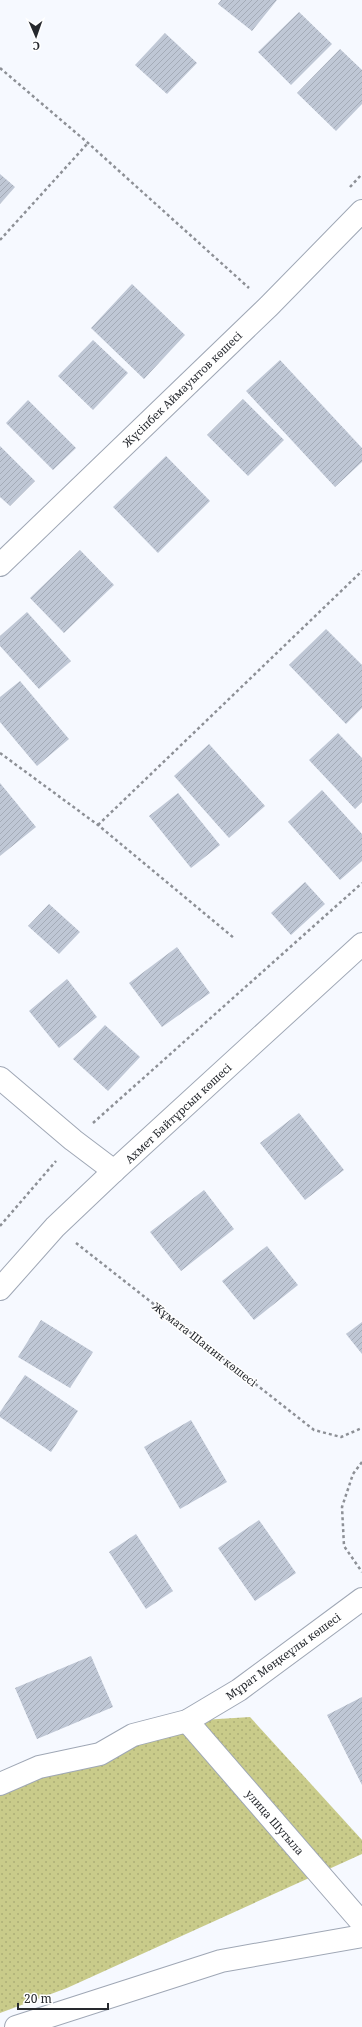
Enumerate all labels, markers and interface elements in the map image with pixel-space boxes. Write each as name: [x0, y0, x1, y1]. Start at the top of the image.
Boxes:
north arrow: [16, 16, 56, 56]
text: С: [32, 39, 40, 54]
street label: Жүсіпбек Аймауытов көшесі: [118, 328, 245, 451]
street label: Ахмет Байтұрсын көшесі: [121, 1059, 235, 1166]
street label: Жұмата Шанин көшесі: [149, 1298, 261, 1390]
street label: Мұрат Мөңкеұлы көшесі: [222, 1609, 344, 1703]
street label: улица Шугыла: [242, 1786, 308, 1858]
scale bar: [18, 1985, 108, 2011]
text: 20 m: [24, 1990, 52, 2007]

